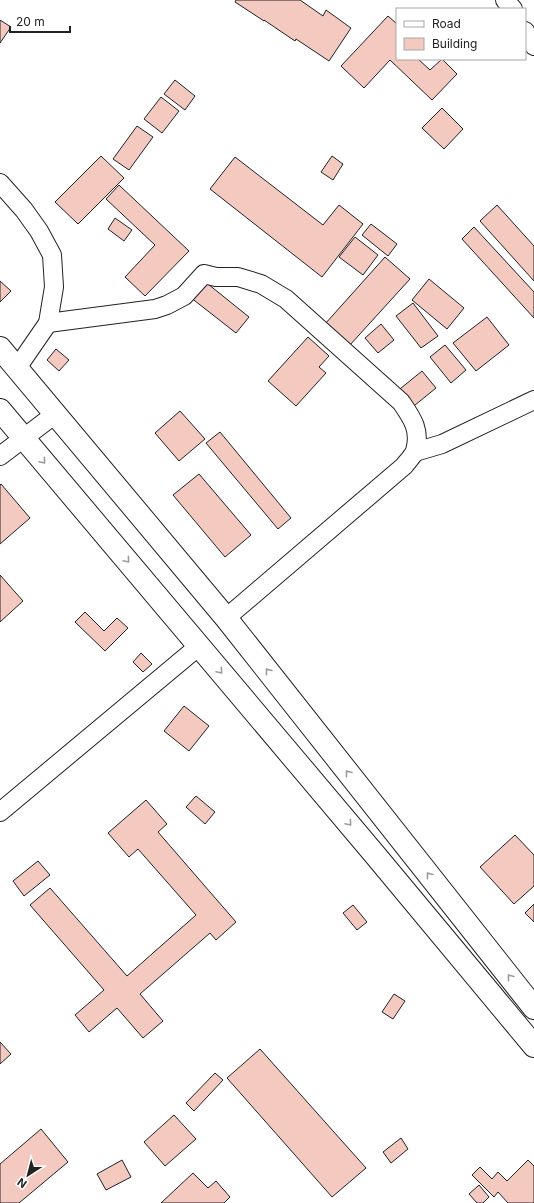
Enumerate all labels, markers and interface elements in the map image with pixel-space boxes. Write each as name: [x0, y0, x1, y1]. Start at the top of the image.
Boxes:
scale bar: [10, 8, 70, 34]
legend: [396, 8, 526, 60]
text: 20 m: [16, 14, 45, 29]
text: Road: [432, 16, 461, 31]
text: Building: [432, 36, 477, 51]
one-way arrow: [39, 456, 46, 464]
one-way arrow: [122, 556, 129, 563]
one-way arrow: [215, 666, 222, 673]
one-way arrow: [265, 669, 272, 676]
one-way arrow: [346, 771, 353, 778]
one-way arrow: [344, 819, 351, 826]
one-way arrow: [427, 873, 434, 880]
one-way arrow: [507, 975, 514, 982]
north arrow: [8, 1155, 48, 1195]
text: N: [15, 1175, 30, 1191]

